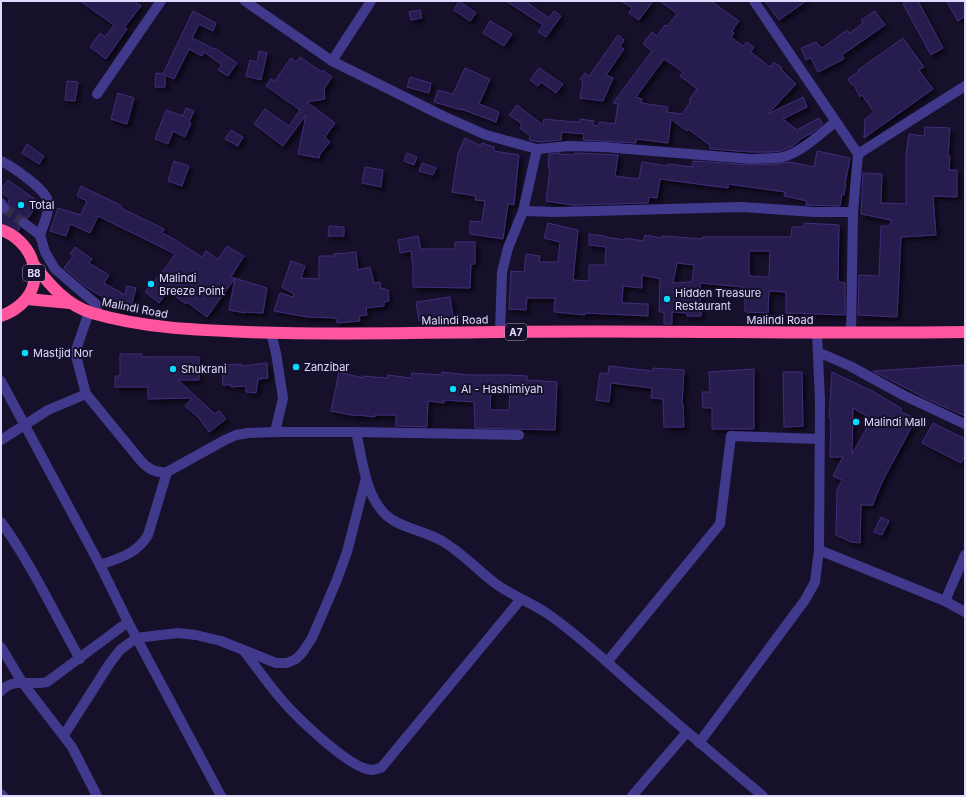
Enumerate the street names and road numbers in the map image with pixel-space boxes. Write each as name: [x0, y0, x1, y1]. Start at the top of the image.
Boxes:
road number: B8: [23, 265, 45, 281]
street label: Malindi Road: [101, 295, 169, 321]
street label: Malindi Road: [421, 312, 489, 328]
street label: Malindi Road: [747, 313, 813, 327]
road number: A7: [505, 324, 527, 340]

